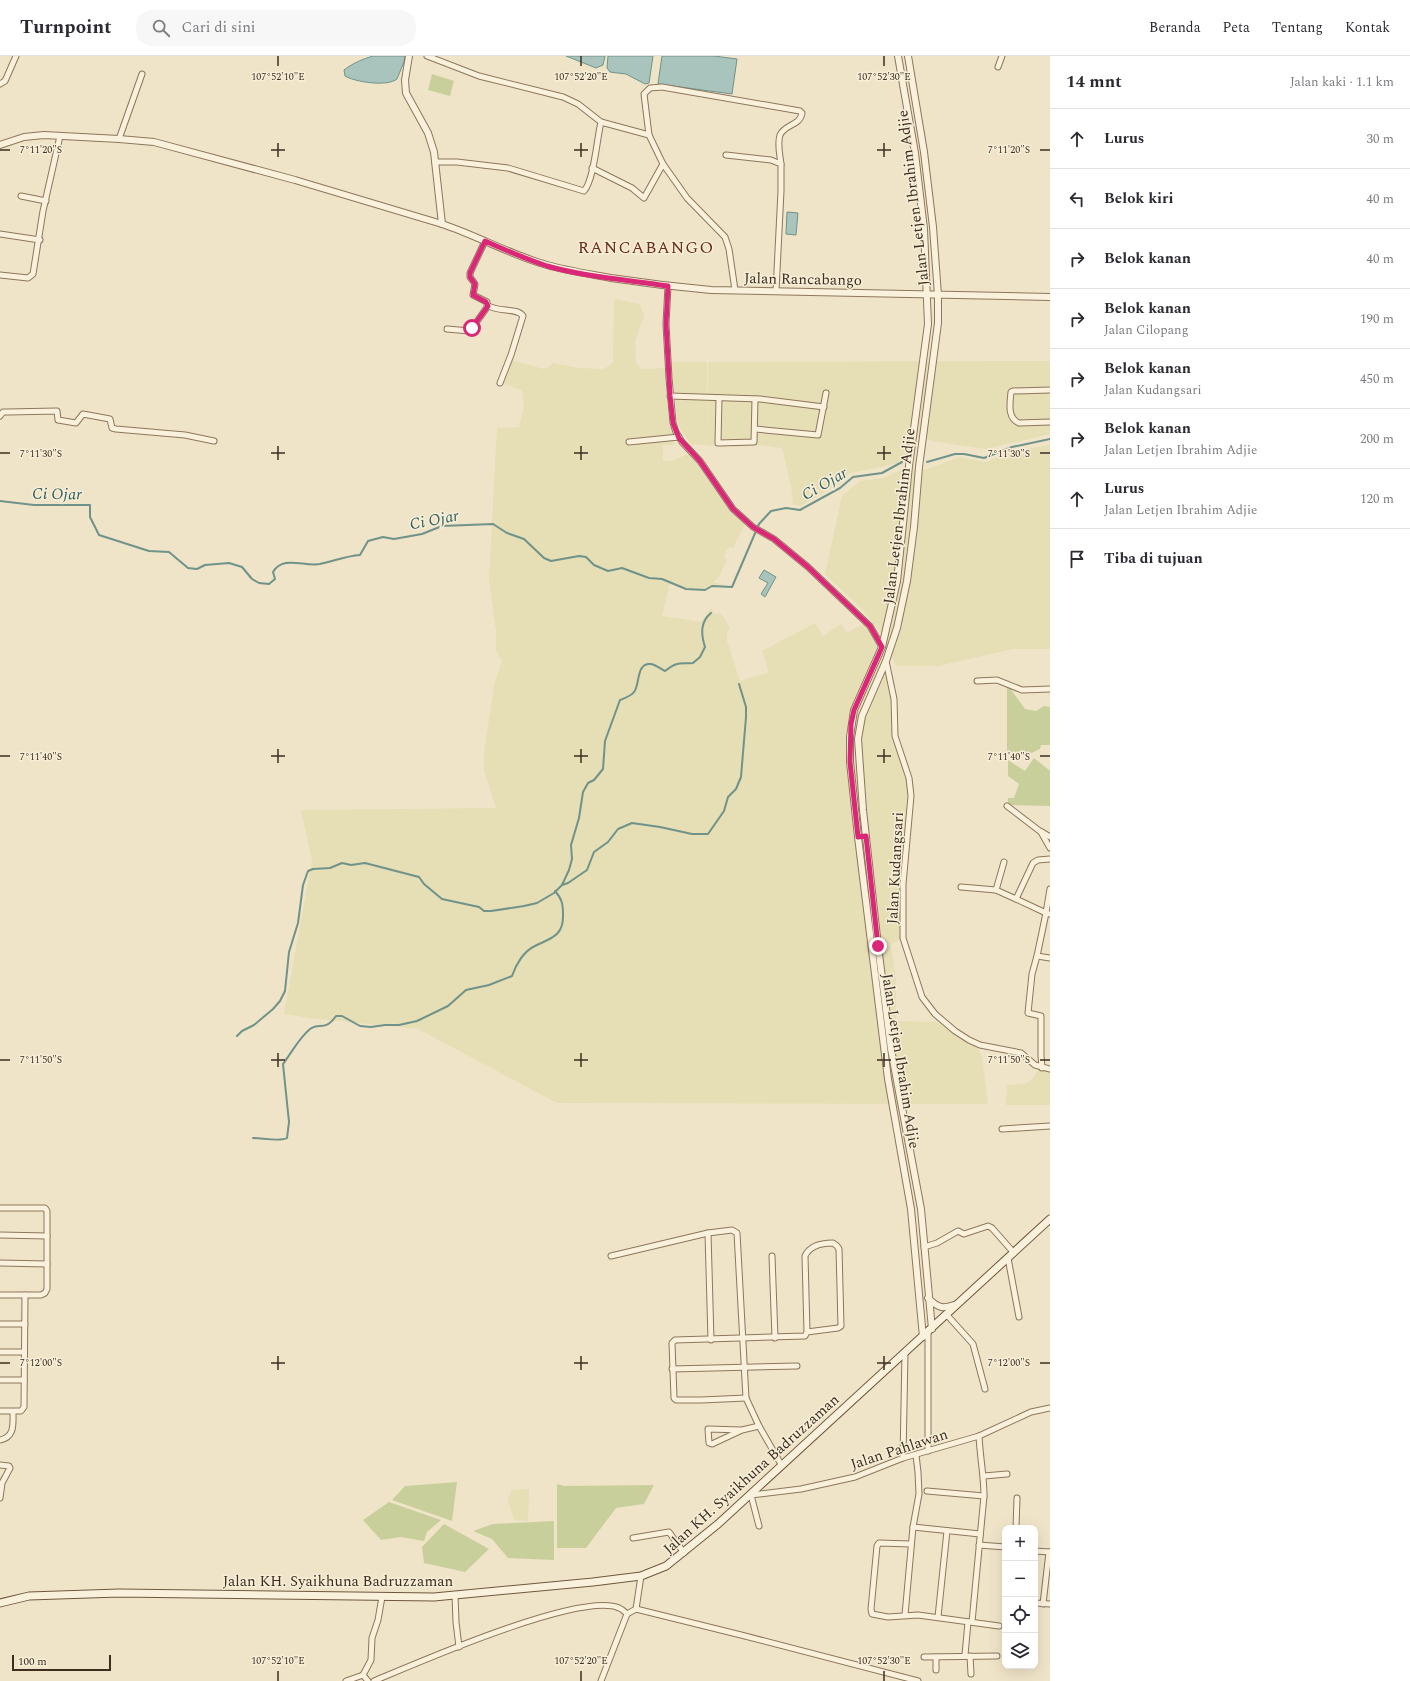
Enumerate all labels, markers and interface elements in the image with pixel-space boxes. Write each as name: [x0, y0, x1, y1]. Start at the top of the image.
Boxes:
search box: [136, 10, 416, 46]
text: Turnpoint: [20, 13, 112, 42]
text: Cari di sini: [182, 16, 256, 39]
icon: search: [150, 17, 172, 39]
text: Beranda: [1149, 17, 1201, 38]
text: Peta: [1223, 17, 1250, 38]
text: Tentang: [1272, 17, 1323, 38]
text: Kontak: [1345, 17, 1390, 38]
text: 107°52'10"E: [251, 69, 305, 85]
text: 107°52'20"E: [554, 69, 608, 85]
text: 107°52'30"E: [857, 69, 911, 85]
text: 14 mnt: [1066, 69, 1122, 95]
text: Jalan kaki · 1.1 km: [1290, 72, 1394, 92]
street label: Jalan Letjen Ibrahim Adjie: [891, 109, 936, 287]
text: Lurus: [1104, 127, 1144, 150]
icon: ahead: [1066, 128, 1088, 150]
text: 30 m: [1367, 129, 1394, 149]
text: 7°11'20"S: [20, 142, 62, 158]
text: 7°11'20"S: [988, 142, 1030, 158]
text: Belok kiri: [1104, 187, 1173, 210]
icon: left: [1066, 188, 1088, 210]
text: 40 m: [1367, 189, 1394, 209]
district label: RANCABANGO: [578, 235, 714, 261]
text: Belok kanan: [1104, 247, 1191, 270]
icon: right: [1066, 248, 1088, 270]
text: 40 m: [1367, 249, 1394, 269]
street label: Jalan Rancabango: [744, 267, 862, 292]
text: Belok kanan: [1104, 297, 1191, 320]
icon: right: [1066, 308, 1088, 330]
text: 190 m: [1360, 309, 1394, 329]
route start: [463, 319, 481, 337]
text: Jalan Cilopang: [1104, 320, 1189, 340]
text: Belok kanan: [1104, 357, 1191, 380]
icon: right: [1066, 368, 1088, 390]
text: 450 m: [1360, 369, 1394, 389]
text: Jalan Kudangsari: [1104, 380, 1202, 400]
text: Belok kanan: [1104, 417, 1191, 440]
street label: Jalan Letjen Ibrahim Adjie: [877, 427, 922, 605]
icon: right: [1066, 428, 1088, 450]
text: 200 m: [1360, 429, 1394, 449]
text: Jalan Letjen Ibrahim Adjie: [1104, 440, 1257, 460]
text: 7°11'30"S: [20, 446, 62, 462]
text: 7°11'30"S: [988, 446, 1030, 462]
water label: Ci Ojar: [797, 461, 852, 507]
text: Lurus: [1104, 477, 1144, 500]
water label: Ci Ojar: [32, 482, 82, 506]
icon: ahead: [1066, 488, 1088, 510]
text: 120 m: [1360, 489, 1394, 509]
text: Jalan Letjen Ibrahim Adjie: [1104, 500, 1257, 520]
water label: Ci Ojar: [408, 503, 461, 536]
text: Tiba di tujuan: [1104, 547, 1203, 570]
icon: arrive: [1066, 548, 1088, 570]
text: 7°11'40"S: [20, 749, 62, 765]
text: 7°11'40"S: [988, 749, 1030, 765]
street label: Jalan Kudangsari: [881, 811, 910, 925]
route end: [869, 937, 887, 955]
street label: Jalan Letjen Ibrahim Adjie: [875, 972, 926, 1150]
text: 7°11'50"S: [20, 1052, 62, 1068]
text: 7°11'50"S: [988, 1052, 1030, 1068]
text: 7°12'00"S: [20, 1355, 62, 1371]
text: 7°12'00"S: [988, 1355, 1030, 1371]
street label: Jalan KH. Syaikhuna Badruzzaman: [658, 1389, 845, 1560]
street label: Jalan Pahlawan: [847, 1423, 951, 1476]
map controls: [1002, 1525, 1038, 1669]
button: +: [1002, 1525, 1038, 1561]
button: −: [1002, 1561, 1038, 1597]
street label: Jalan KH. Syaikhuna Badruzzaman: [223, 1570, 454, 1593]
button: locate: [1002, 1597, 1038, 1633]
button: layers: [1002, 1633, 1038, 1669]
scale bar: [12, 1653, 111, 1672]
text: 100 m: [18, 1653, 47, 1670]
text: 107°52'10"E: [251, 1653, 305, 1669]
text: 107°52'20"E: [554, 1653, 608, 1669]
text: 107°52'30"E: [857, 1653, 911, 1669]

